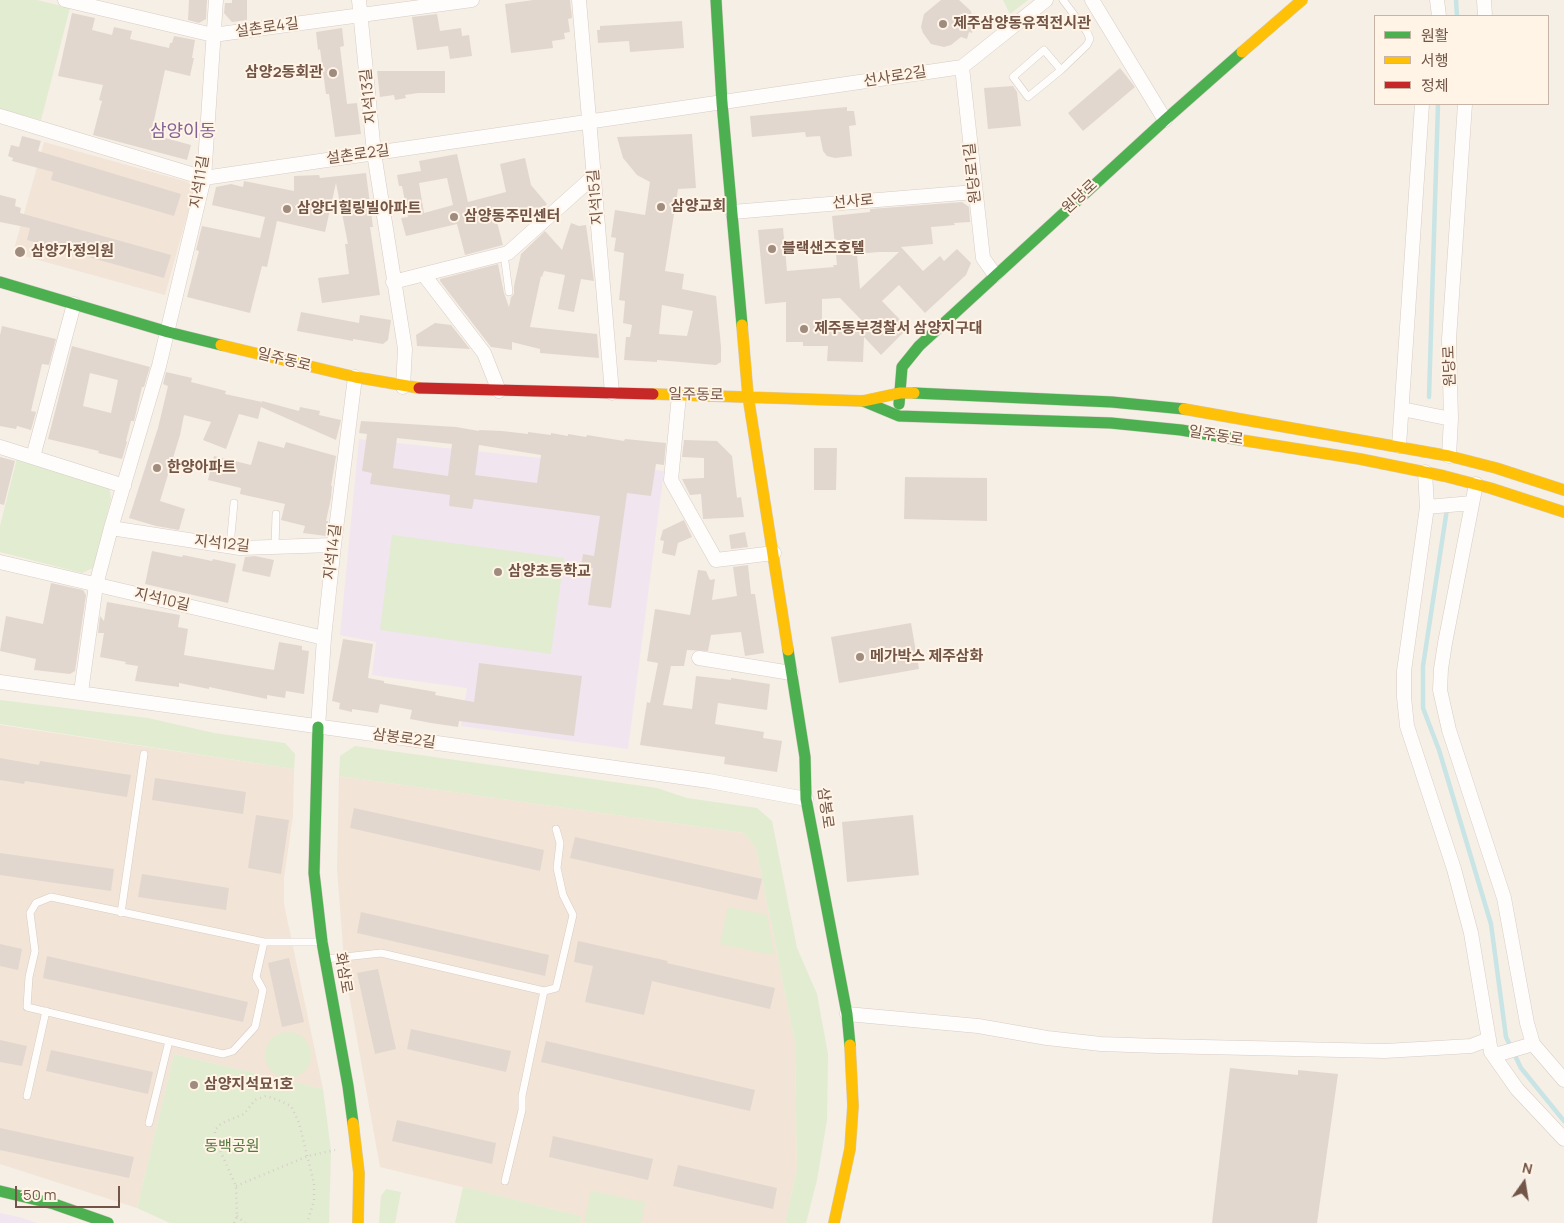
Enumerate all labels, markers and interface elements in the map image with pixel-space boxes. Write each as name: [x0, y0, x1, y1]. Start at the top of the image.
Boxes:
street label: 설촌로4길: [234, 15, 300, 41]
place label: 제주삼양동유적전시관: [953, 15, 1091, 33]
legend: [1374, 15, 1549, 105]
marker: 제주삼양동유적전시관: [937, 18, 949, 30]
text: 원활: [1421, 25, 1449, 46]
text: 서행: [1421, 50, 1449, 71]
street label: 선사로2길: [862, 63, 928, 91]
place label: 삼양2동회관: [245, 64, 323, 82]
marker: 삼양2동회관: [327, 67, 339, 79]
street label: 지석13길: [357, 67, 381, 125]
text: 정체: [1421, 75, 1449, 96]
district label: 삼양이동: [150, 121, 216, 143]
street label: 설촌로2길: [325, 142, 391, 168]
street label: 원당로1길: [961, 142, 985, 204]
street label: 지석11길: [187, 154, 213, 210]
street label: 지석15길: [585, 168, 607, 226]
street label: 원당로: [1059, 176, 1101, 218]
street label: 선사로: [832, 191, 874, 213]
place label: 삼양교회: [671, 198, 726, 216]
place label: 삼양더힐링빌아파트: [297, 200, 421, 218]
marker: 삼양교회: [655, 201, 667, 213]
marker: 삼양더힐링빌아파트: [281, 203, 293, 215]
place label: 삼양동주민센터: [464, 208, 561, 226]
marker: 삼양동주민센터: [448, 211, 460, 223]
place label: 블랙샌즈호텔: [782, 240, 865, 258]
place label: 삼양가정의원: [31, 243, 114, 261]
marker: 블랙샌즈호텔: [766, 243, 778, 255]
marker: 삼양가정의원: [13, 245, 27, 259]
place label: 제주동부경찰서 삼양지구대: [814, 320, 983, 338]
marker: 제주동부경찰서 삼양지구대: [798, 323, 810, 335]
street label: 일주동로: [255, 345, 313, 375]
street label: 원당로: [1440, 345, 1460, 387]
street label: 일주동로: [668, 386, 724, 404]
street label: 일주동로: [1187, 423, 1245, 449]
place label: 한양아파트: [167, 459, 236, 477]
marker: 한양아파트: [151, 462, 163, 474]
street label: 지석14길: [321, 523, 345, 581]
street label: 지석12길: [193, 532, 251, 556]
place label: 삼양초등학교: [508, 563, 591, 581]
marker: 삼양초등학교: [492, 566, 504, 578]
street label: 지석10길: [132, 585, 192, 615]
place label: 메가박스 제주삼화: [870, 648, 983, 666]
marker: 메가박스 제주삼화: [854, 651, 866, 663]
street label: 삼봉로2길: [371, 726, 437, 752]
street label: 삼봉로: [813, 786, 837, 830]
street label: 화삼로: [331, 951, 355, 995]
place label: 삼양지석묘1호: [204, 1076, 293, 1094]
marker: 삼양지석묘1호: [188, 1079, 200, 1091]
park label: 동백공원: [204, 1138, 260, 1156]
north arrow: [1499, 1158, 1549, 1208]
text: N: [1520, 1158, 1535, 1178]
scale bar: [18, 1176, 122, 1208]
text: 50 m: [23, 1184, 57, 1205]

